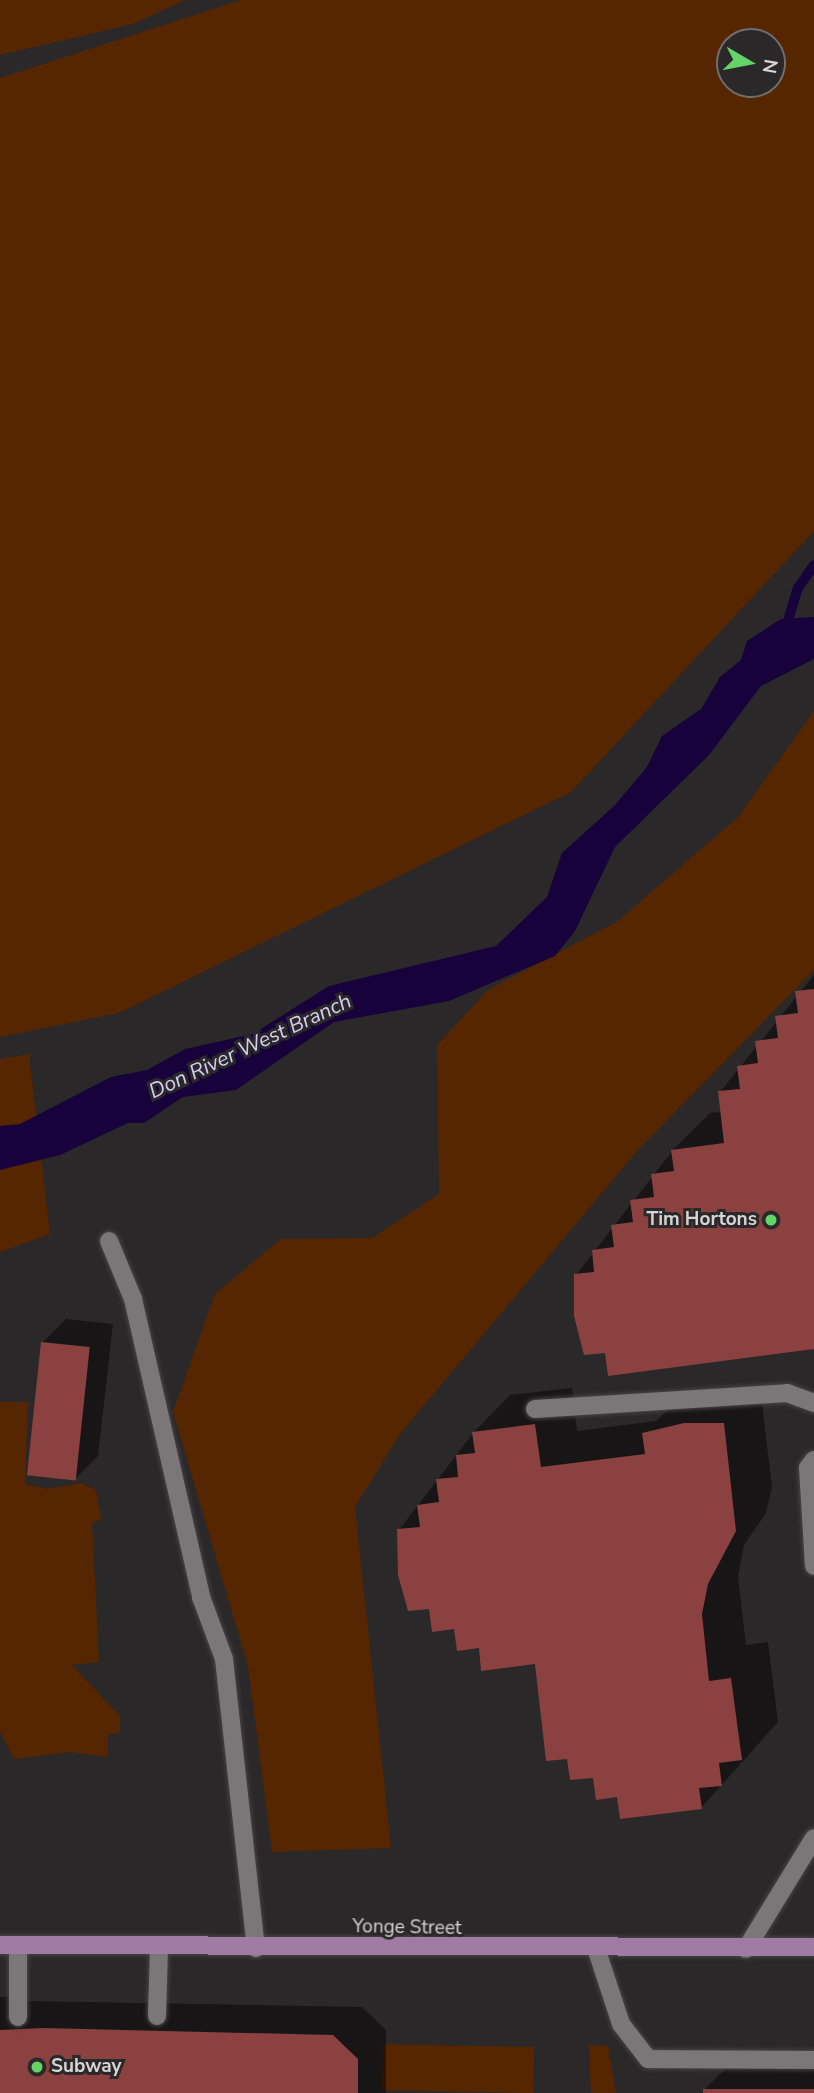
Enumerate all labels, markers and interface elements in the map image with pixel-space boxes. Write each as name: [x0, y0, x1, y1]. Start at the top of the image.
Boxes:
north arrow: [716, 28, 786, 98]
text: N: [756, 57, 784, 76]
water label: Don River West Branch: [145, 988, 355, 1104]
place label: Tim Hortons: [646, 1209, 757, 1231]
marker: Tim Hortons: [763, 1212, 779, 1228]
street label: Yonge Street: [352, 1916, 462, 1940]
place label: Subway: [51, 2056, 122, 2078]
marker: Subway: [29, 2059, 45, 2075]

